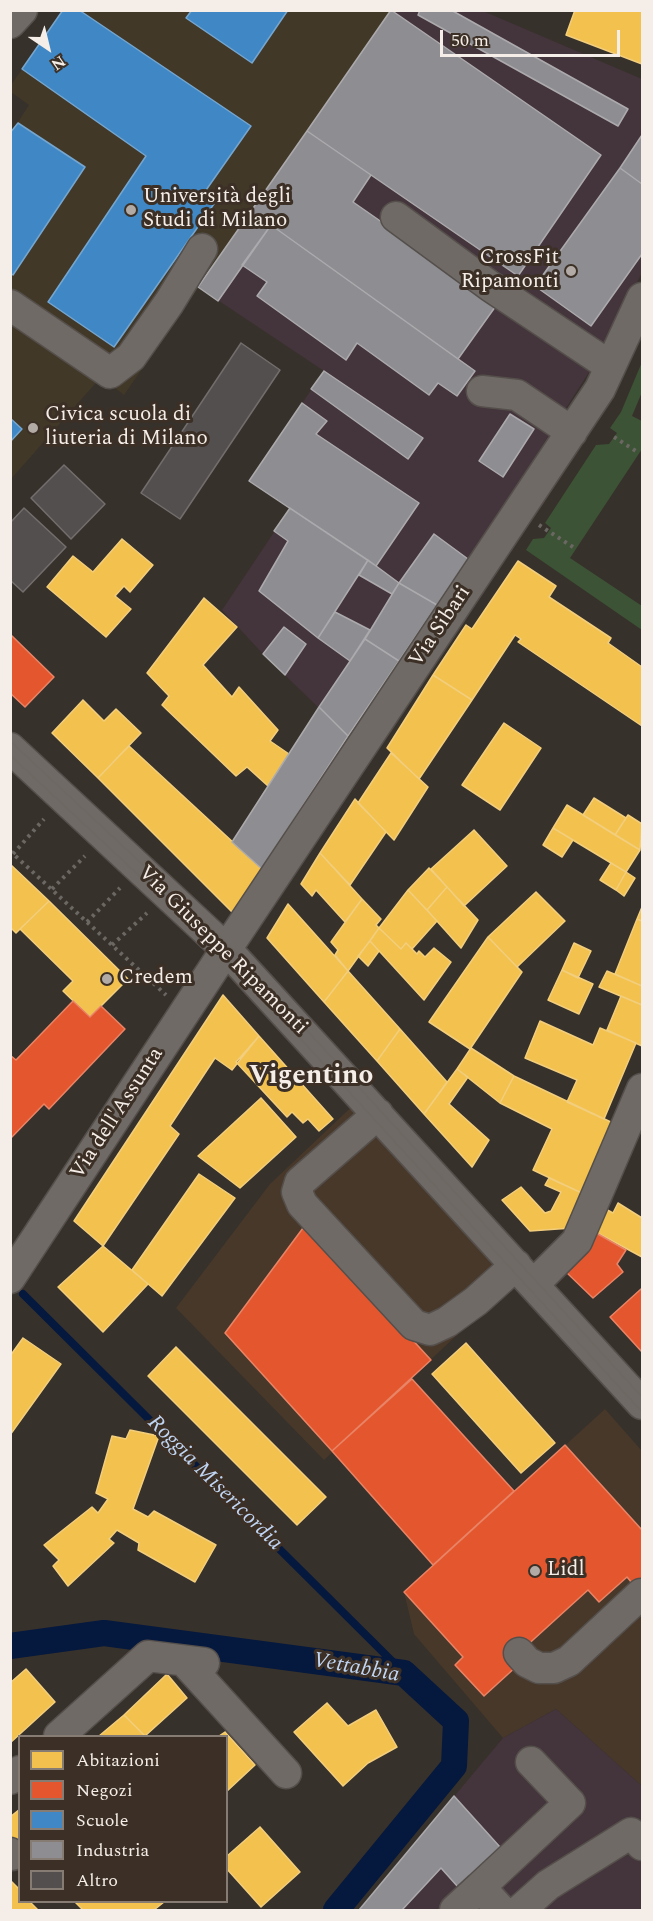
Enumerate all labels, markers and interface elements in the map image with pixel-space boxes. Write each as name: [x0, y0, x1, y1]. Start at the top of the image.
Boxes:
north arrow: [18, 18, 78, 78]
scale bar: [443, 18, 623, 56]
text: 50 m: [451, 27, 489, 54]
text: N: [46, 49, 71, 76]
place label: Università degli Studi di Milano: [143, 185, 291, 235]
marker: Università degli Studi di Milano: [124, 203, 138, 217]
place label: CrossFit Ripamonti: [461, 246, 559, 296]
marker: CrossFit Ripamonti: [564, 264, 578, 278]
place label: Civica scuola di liuteria di Milano: [45, 403, 208, 453]
marker: Civica scuola di liuteria di Milano: [26, 421, 40, 435]
street label: Via Sibari: [405, 582, 477, 672]
street label: Via Giuseppe Ripamonti: [132, 861, 312, 1041]
place label: Credem: [119, 966, 193, 992]
marker: Credem: [100, 972, 114, 986]
street label: Via dell'Assunta: [66, 1043, 170, 1185]
district label: Vigentino: [249, 1062, 373, 1094]
water label: Roggia Misericordia: [141, 1411, 287, 1557]
place label: Lidl: [547, 1558, 585, 1584]
marker: Lidl: [528, 1564, 542, 1578]
water label: Vettabbia: [311, 1648, 401, 1690]
legend: [18, 1735, 228, 1903]
text: Abitazioni: [76, 1747, 160, 1774]
text: Negozi: [76, 1777, 133, 1804]
text: Scuole: [76, 1807, 128, 1834]
text: Industria: [76, 1837, 149, 1864]
text: Altro: [76, 1867, 118, 1894]

